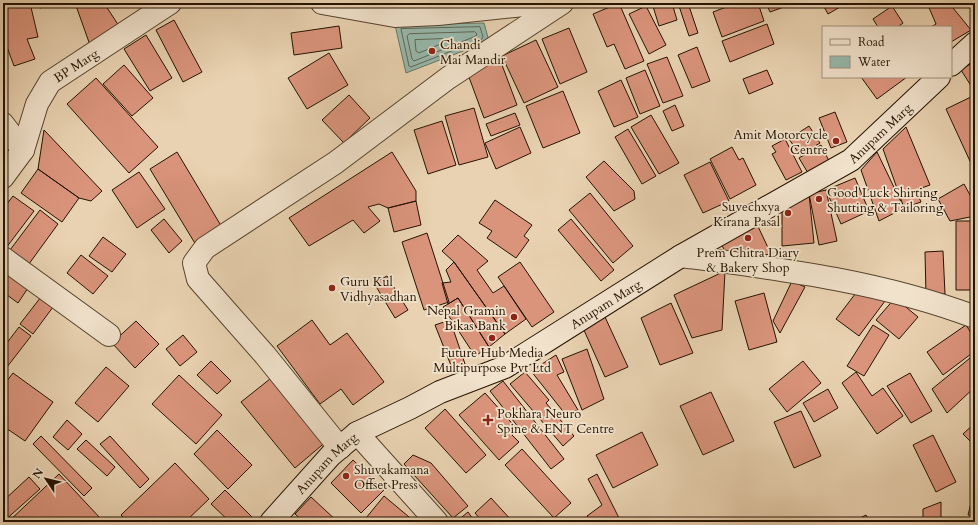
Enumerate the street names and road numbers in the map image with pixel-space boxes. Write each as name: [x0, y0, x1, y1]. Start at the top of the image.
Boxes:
street label: BP Marg: [50, 44, 103, 87]
street label: Anupam Marg: [845, 99, 916, 168]
street label: Anupam Marg: [567, 275, 646, 334]
street label: Anupam Marg: [292, 428, 362, 498]

